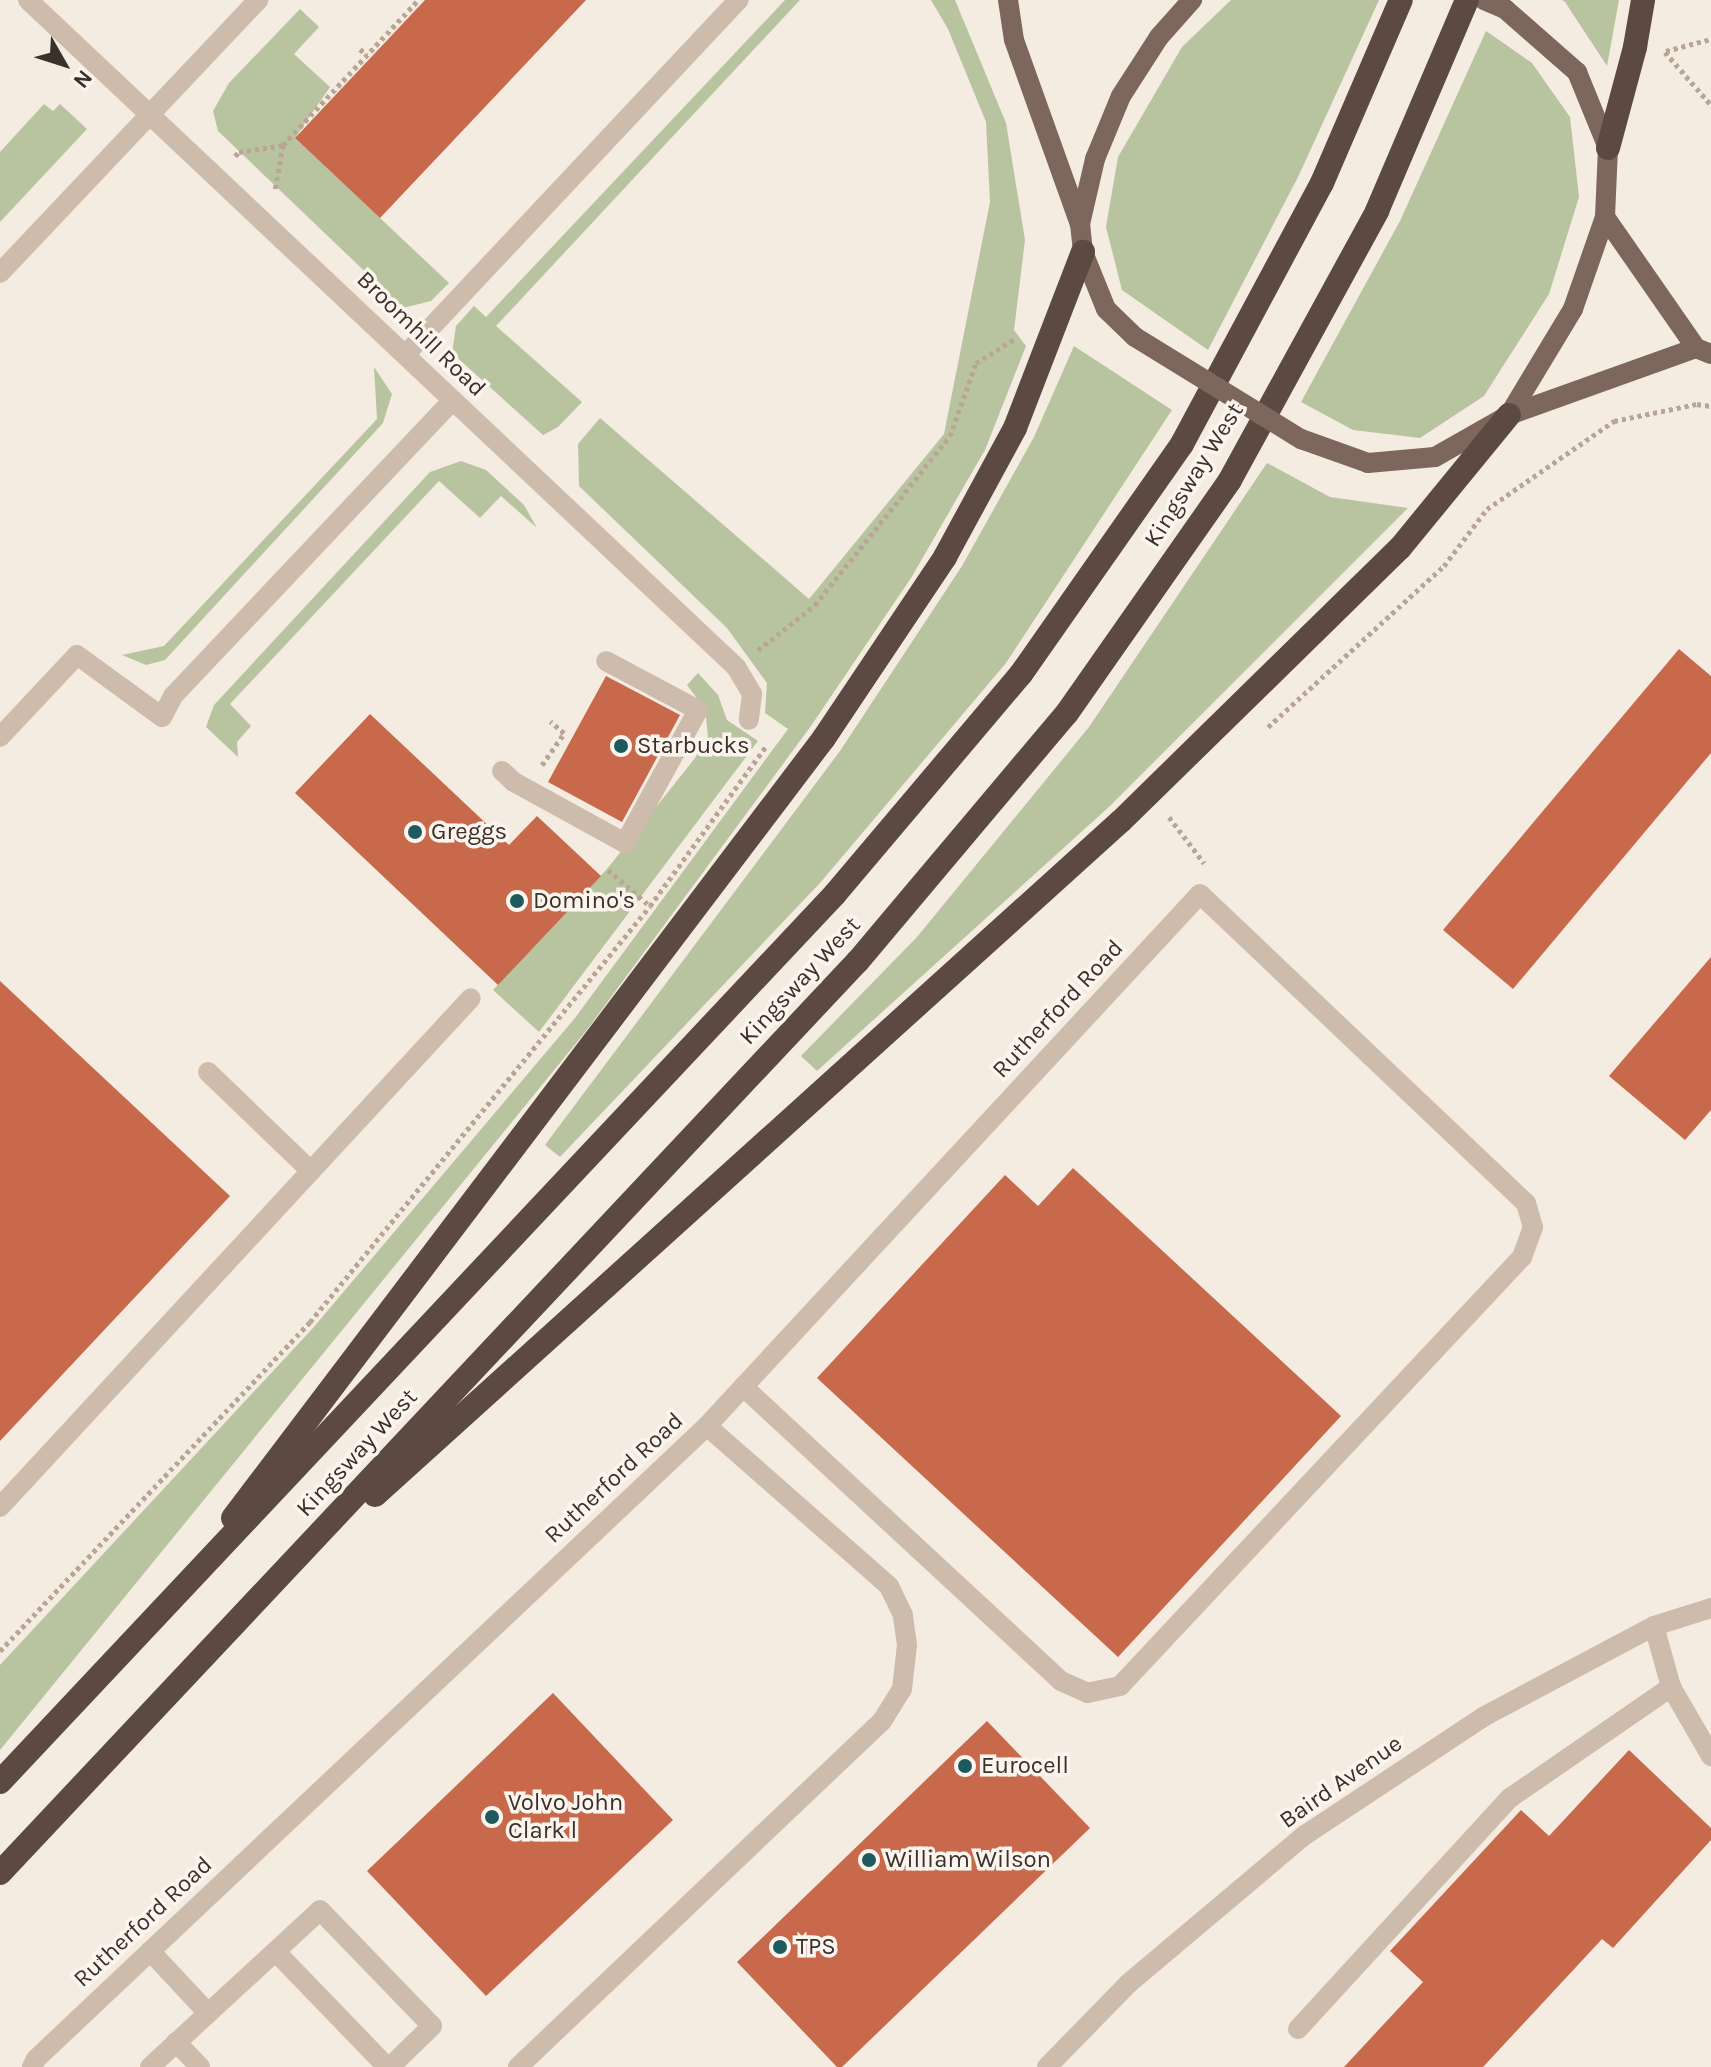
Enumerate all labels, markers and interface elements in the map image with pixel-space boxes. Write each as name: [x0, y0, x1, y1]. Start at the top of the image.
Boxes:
north arrow: [24, 24, 104, 104]
text: N: [68, 65, 98, 93]
street label: Broomhill Road: [350, 265, 492, 403]
street label: Kingsway West: [1138, 398, 1250, 552]
place label: Starbucks: [637, 732, 750, 760]
marker: Starbucks: [612, 737, 630, 755]
place label: Greggs: [431, 818, 507, 846]
marker: Greggs: [406, 823, 424, 841]
place label: Domino's: [533, 887, 635, 915]
marker: Domino's: [508, 892, 526, 910]
street label: Kingsway West: [733, 911, 867, 1051]
street label: Rutherford Road: [986, 934, 1130, 1084]
street label: Kingsway West: [290, 1383, 424, 1523]
street label: Rutherford Road: [539, 1406, 689, 1550]
street label: Baird Avenue: [1274, 1729, 1408, 1835]
place label: Eurocell: [981, 1752, 1069, 1780]
marker: Eurocell: [956, 1757, 974, 1775]
place label: Volvo John Clark l: [508, 1789, 623, 1845]
marker: Volvo John Clark l: [483, 1808, 501, 1826]
place label: William Wilson: [885, 1846, 1051, 1874]
street label: Rutherford Road: [68, 1850, 218, 1994]
marker: William Wilson: [860, 1851, 878, 1869]
place label: TPS: [796, 1933, 836, 1961]
marker: TPS: [771, 1938, 789, 1956]

